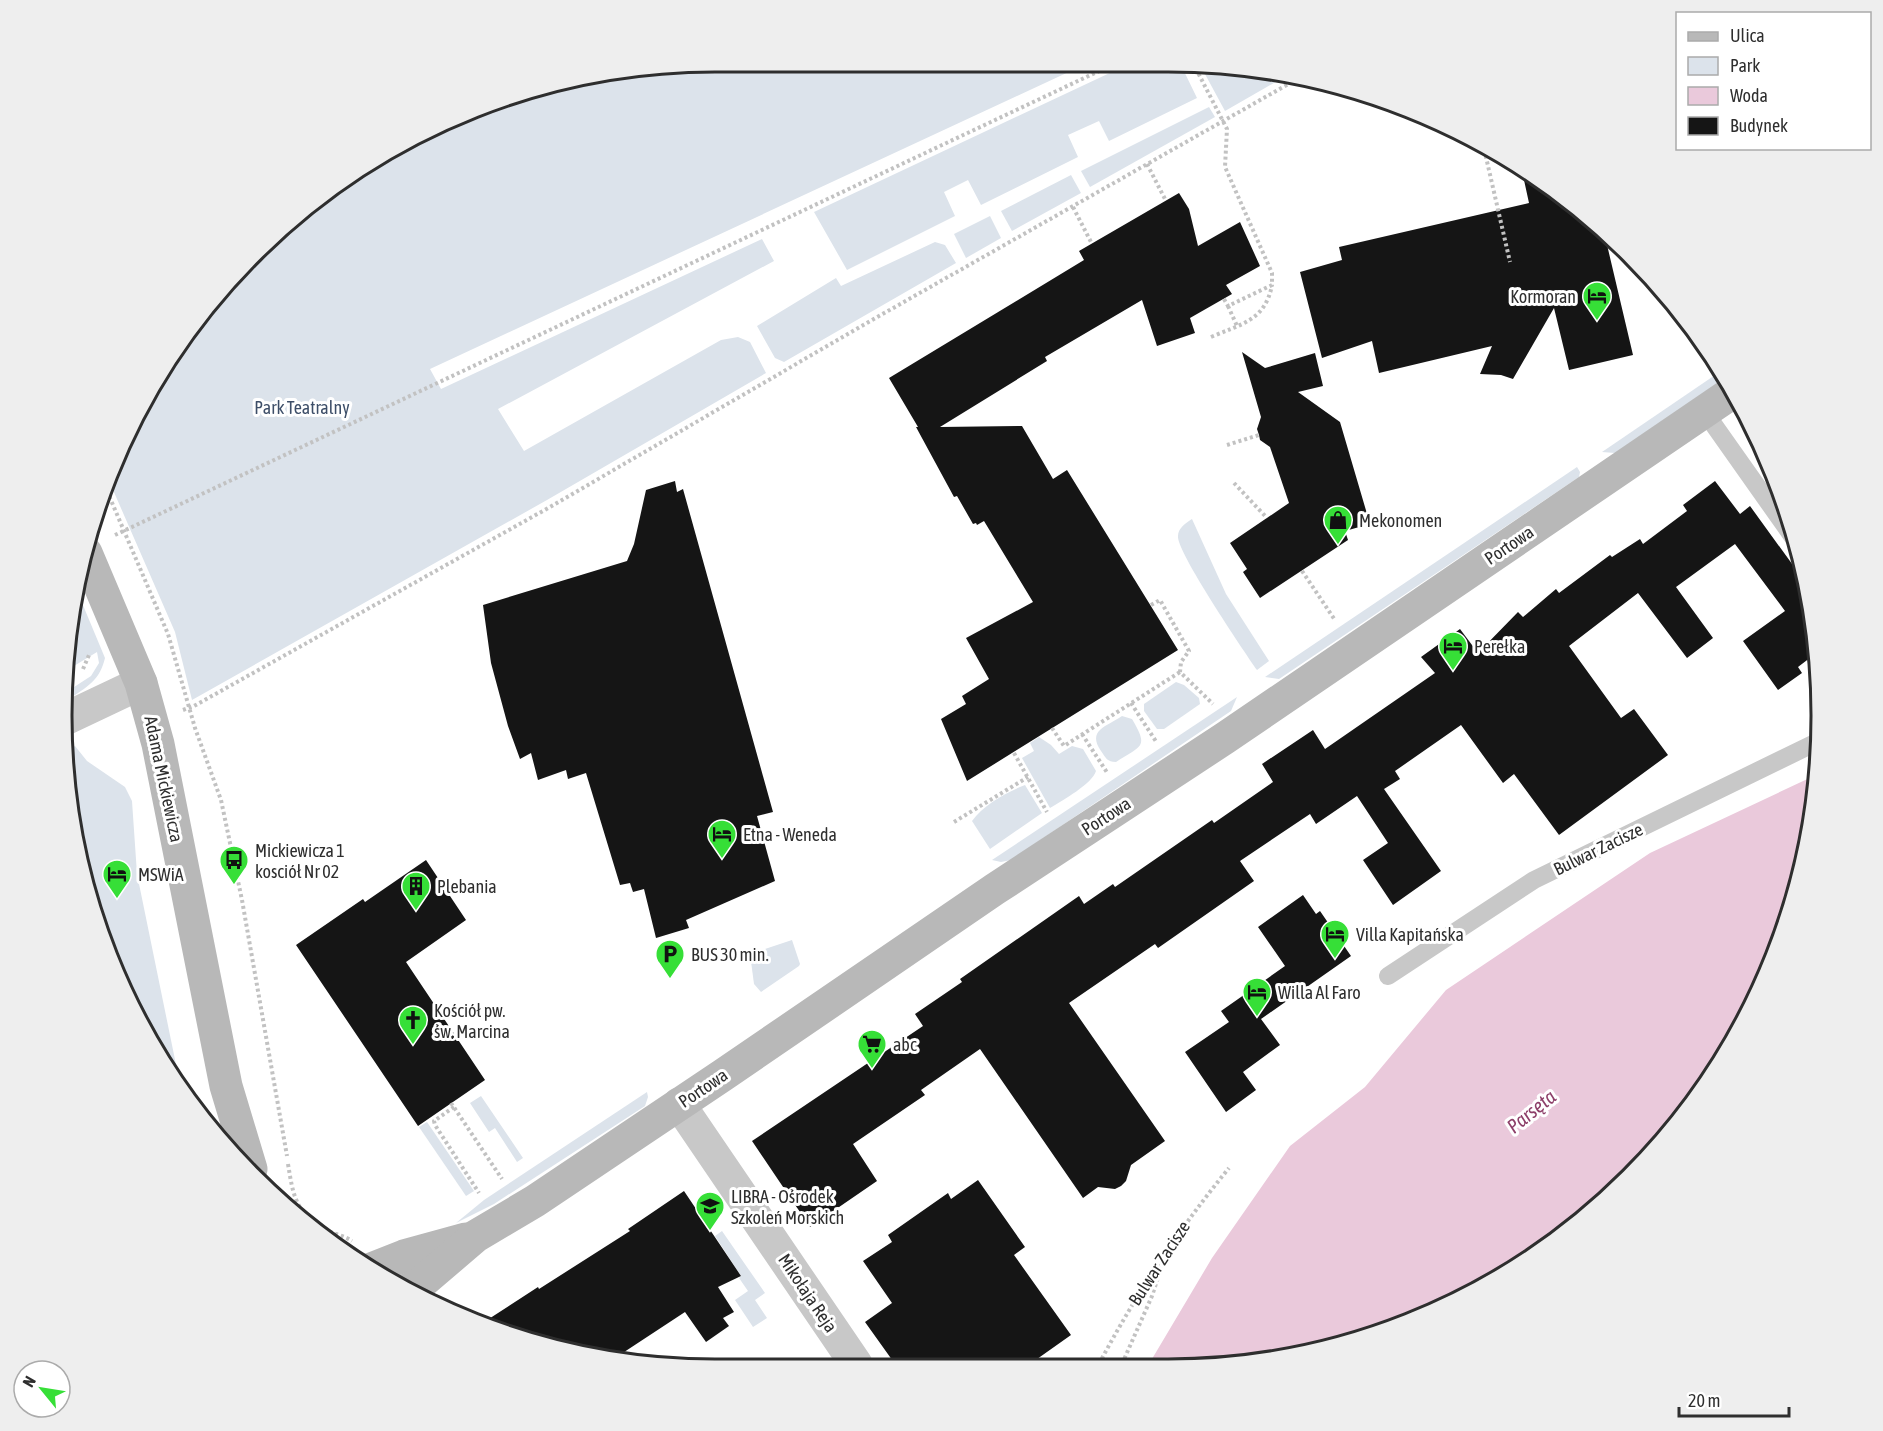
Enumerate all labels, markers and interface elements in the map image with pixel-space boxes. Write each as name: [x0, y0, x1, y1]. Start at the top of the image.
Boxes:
legend: [1676, 12, 1871, 150]
text: Ulica: [1730, 25, 1765, 46]
text: Park: [1730, 55, 1760, 76]
text: Woda: [1730, 85, 1768, 106]
text: Budynek: [1730, 115, 1788, 136]
hotel icon: Kormoran: [1581, 280, 1613, 322]
place label: Kormoran: [1510, 286, 1576, 307]
park label: Park Teatralny: [254, 397, 350, 418]
shop icon: Mekonomen: [1322, 504, 1354, 546]
place label: Mekonomen: [1359, 510, 1442, 531]
street label: Portowa: [1481, 521, 1537, 569]
hotel icon: Perełka: [1437, 630, 1469, 672]
place label: Perełka: [1474, 636, 1525, 657]
street label: Adama Mickiewicza: [140, 714, 188, 844]
street label: Portowa: [1077, 792, 1135, 840]
hotel icon: Etna - Weneda: [706, 818, 738, 860]
street label: Bulwar Zacisze: [1550, 818, 1646, 880]
place label: Etna - Weneda: [743, 824, 837, 845]
place label: Mickiewicza 1 kosciół Nr 02: [255, 840, 345, 882]
bus stop icon: Mickiewicza 1 kosciół Nr 02: [218, 844, 250, 886]
hotel icon: MSWiA: [101, 858, 133, 900]
place label: MSWiA: [138, 864, 184, 885]
building icon: Plebania: [400, 870, 432, 912]
place label: Plebania: [437, 876, 497, 897]
hotel icon: Villa Kapitańska: [1319, 918, 1351, 960]
place label: Villa Kapitańska: [1356, 924, 1464, 945]
parking icon: BUS 30 min.: [654, 938, 686, 980]
place label: BUS 30 min.: [691, 944, 769, 965]
hotel icon: Willa Al Faro: [1241, 976, 1273, 1018]
place label: Willa Al Faro: [1278, 982, 1361, 1003]
place label: Kościół pw. św. Marcina: [434, 1000, 510, 1042]
church icon: Kościół pw. św. Marcina: [397, 1004, 429, 1046]
supermarket icon: abc: [856, 1028, 888, 1070]
place label: abc: [893, 1034, 917, 1055]
street label: Portowa: [675, 1064, 731, 1112]
water label: Parsęta: [1502, 1085, 1560, 1137]
place label: LIBRA - Ośrodek Szkoleń Morskich: [731, 1186, 844, 1228]
school or university icon: LIBRA - Ośrodek Szkoleń Morskich: [694, 1190, 726, 1232]
street label: Bulwar Zacisze: [1124, 1217, 1194, 1309]
street label: Mikołaja Reja: [774, 1250, 842, 1336]
north arrow: [12, 1359, 72, 1419]
text: N: [19, 1373, 39, 1390]
scale bar: [1679, 1380, 1788, 1418]
text: 20 m: [1688, 1390, 1720, 1411]

